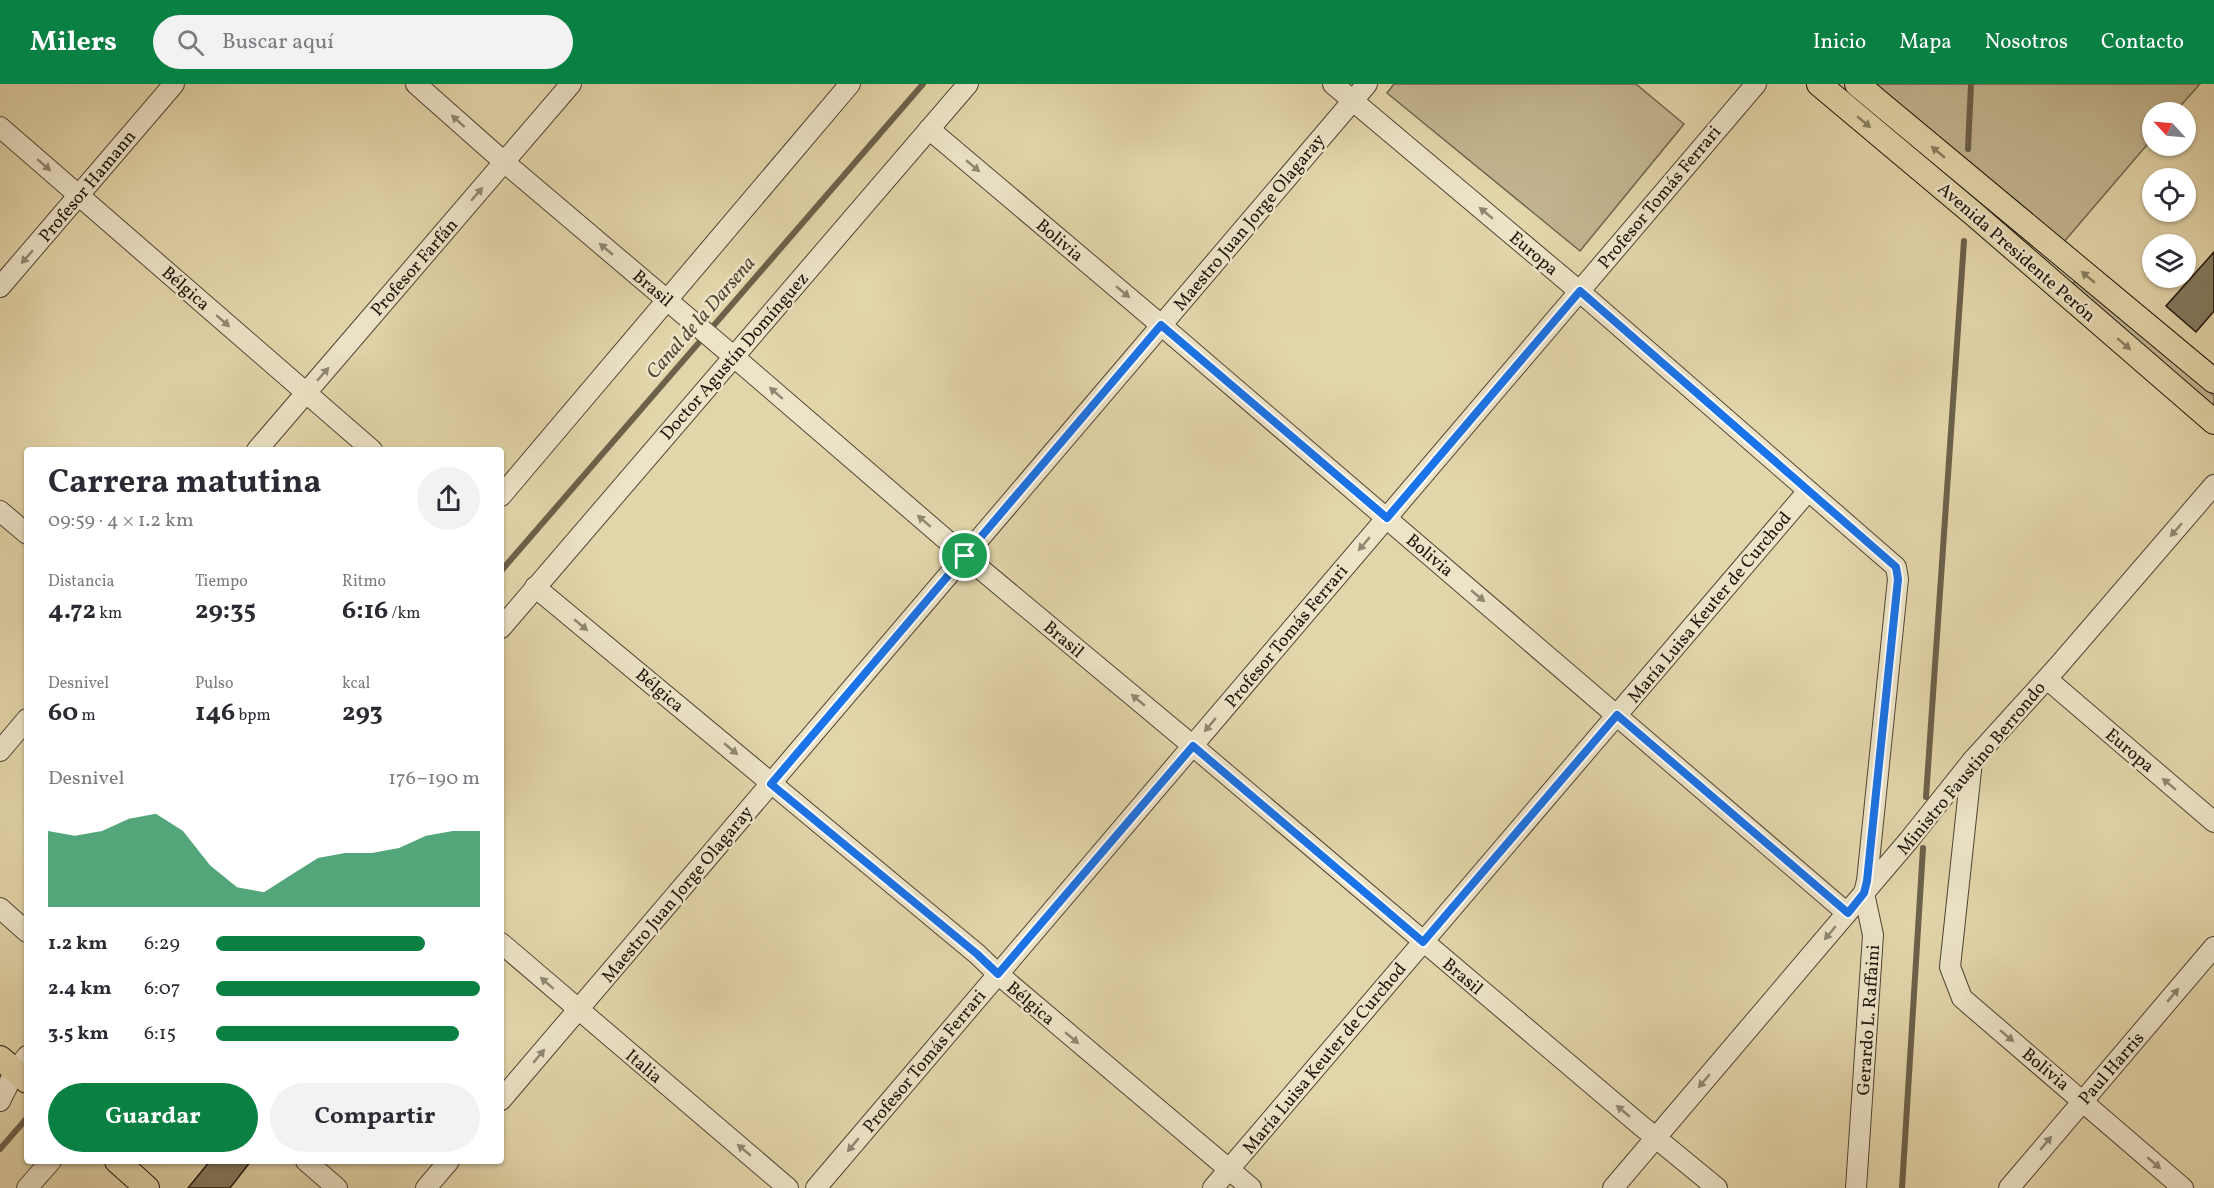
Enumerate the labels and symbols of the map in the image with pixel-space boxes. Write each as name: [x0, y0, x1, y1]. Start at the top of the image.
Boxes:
north arrow: [2142, 102, 2196, 156]
one-way arrow: [451, 114, 466, 128]
one-way arrow: [1856, 115, 1872, 128]
street label: Profesor Tomás Ferrari: [1593, 121, 1728, 275]
street label: Profesor Hamann: [34, 125, 143, 248]
street label: Maestro Juan Jorge Olagaray: [1169, 129, 1332, 317]
one-way arrow: [1931, 146, 1946, 159]
one-way arrow: [36, 158, 51, 171]
one-way arrow: [965, 160, 981, 173]
street label: Avenida Presidente Perón: [1932, 177, 2101, 329]
one-way arrow: [470, 187, 483, 202]
one-way arrow: [1479, 207, 1494, 220]
street label: Profesor Farfán: [366, 213, 465, 322]
street label: Bolivia: [1030, 214, 1088, 269]
street label: Europa: [1503, 226, 1563, 282]
one-way arrow: [598, 242, 614, 255]
one-way arrow: [21, 249, 34, 264]
water label: Canal de la Darsena: [640, 251, 763, 386]
street label: Bélgica: [155, 261, 215, 317]
street label: Brasil: [626, 265, 678, 314]
street label: Doctor Agustín Domínguez: [655, 268, 815, 446]
one-way arrow: [2081, 271, 2096, 284]
one-way arrow: [1115, 285, 1130, 298]
one-way arrow: [215, 314, 231, 327]
one-way arrow: [2116, 337, 2132, 350]
one-way arrow: [316, 367, 329, 382]
one-way arrow: [769, 387, 784, 400]
street label: María Luisa Keuter de Curchod: [1622, 507, 1798, 709]
one-way arrow: [916, 514, 932, 527]
one-way arrow: [2170, 522, 2183, 537]
street label: Bolivia: [1400, 529, 1458, 584]
pin: [939, 530, 990, 581]
one-way arrow: [1358, 536, 1371, 551]
street label: Profesor Tomás Ferrari: [1220, 560, 1355, 714]
one-way arrow: [1470, 589, 1485, 602]
street label: Brasil: [1037, 616, 1089, 665]
one-way arrow: [573, 618, 588, 630]
street label: Bélgica: [629, 663, 689, 719]
street label: Ministro Faustino Berrondo: [1892, 677, 2052, 861]
one-way arrow: [1130, 693, 1146, 706]
one-way arrow: [1204, 717, 1217, 733]
street label: Europa: [2099, 723, 2159, 779]
one-way arrow: [723, 742, 738, 755]
one-way arrow: [2161, 777, 2177, 790]
street label: Maestro Juan Jorge Olagaray: [597, 801, 760, 989]
one-way arrow: [1824, 925, 1837, 941]
street label: Gerardo L. Raffaini: [1852, 944, 1887, 1096]
street label: Brasil: [1436, 953, 1488, 1002]
street label: María Luisa Keuter de Curchod: [1237, 958, 1413, 1160]
street label: Bélgica: [1000, 976, 1060, 1032]
one-way arrow: [540, 977, 555, 990]
street label: Profesor Tomás Ferrari: [858, 985, 993, 1139]
one-way arrow: [2166, 988, 2179, 1003]
street label: Paul Harris: [2073, 1027, 2151, 1111]
one-way arrow: [1999, 1029, 2014, 1042]
one-way arrow: [1064, 1031, 1080, 1044]
street label: Bolivia: [2016, 1043, 2074, 1098]
street label: Italia: [619, 1044, 667, 1090]
one-way arrow: [532, 1049, 545, 1064]
one-way arrow: [1698, 1073, 1711, 1088]
one-way arrow: [1616, 1105, 1631, 1118]
one-way arrow: [2040, 1136, 2053, 1151]
one-way arrow: [846, 1137, 859, 1153]
one-way arrow: [737, 1144, 752, 1157]
one-way arrow: [2146, 1156, 2161, 1169]

